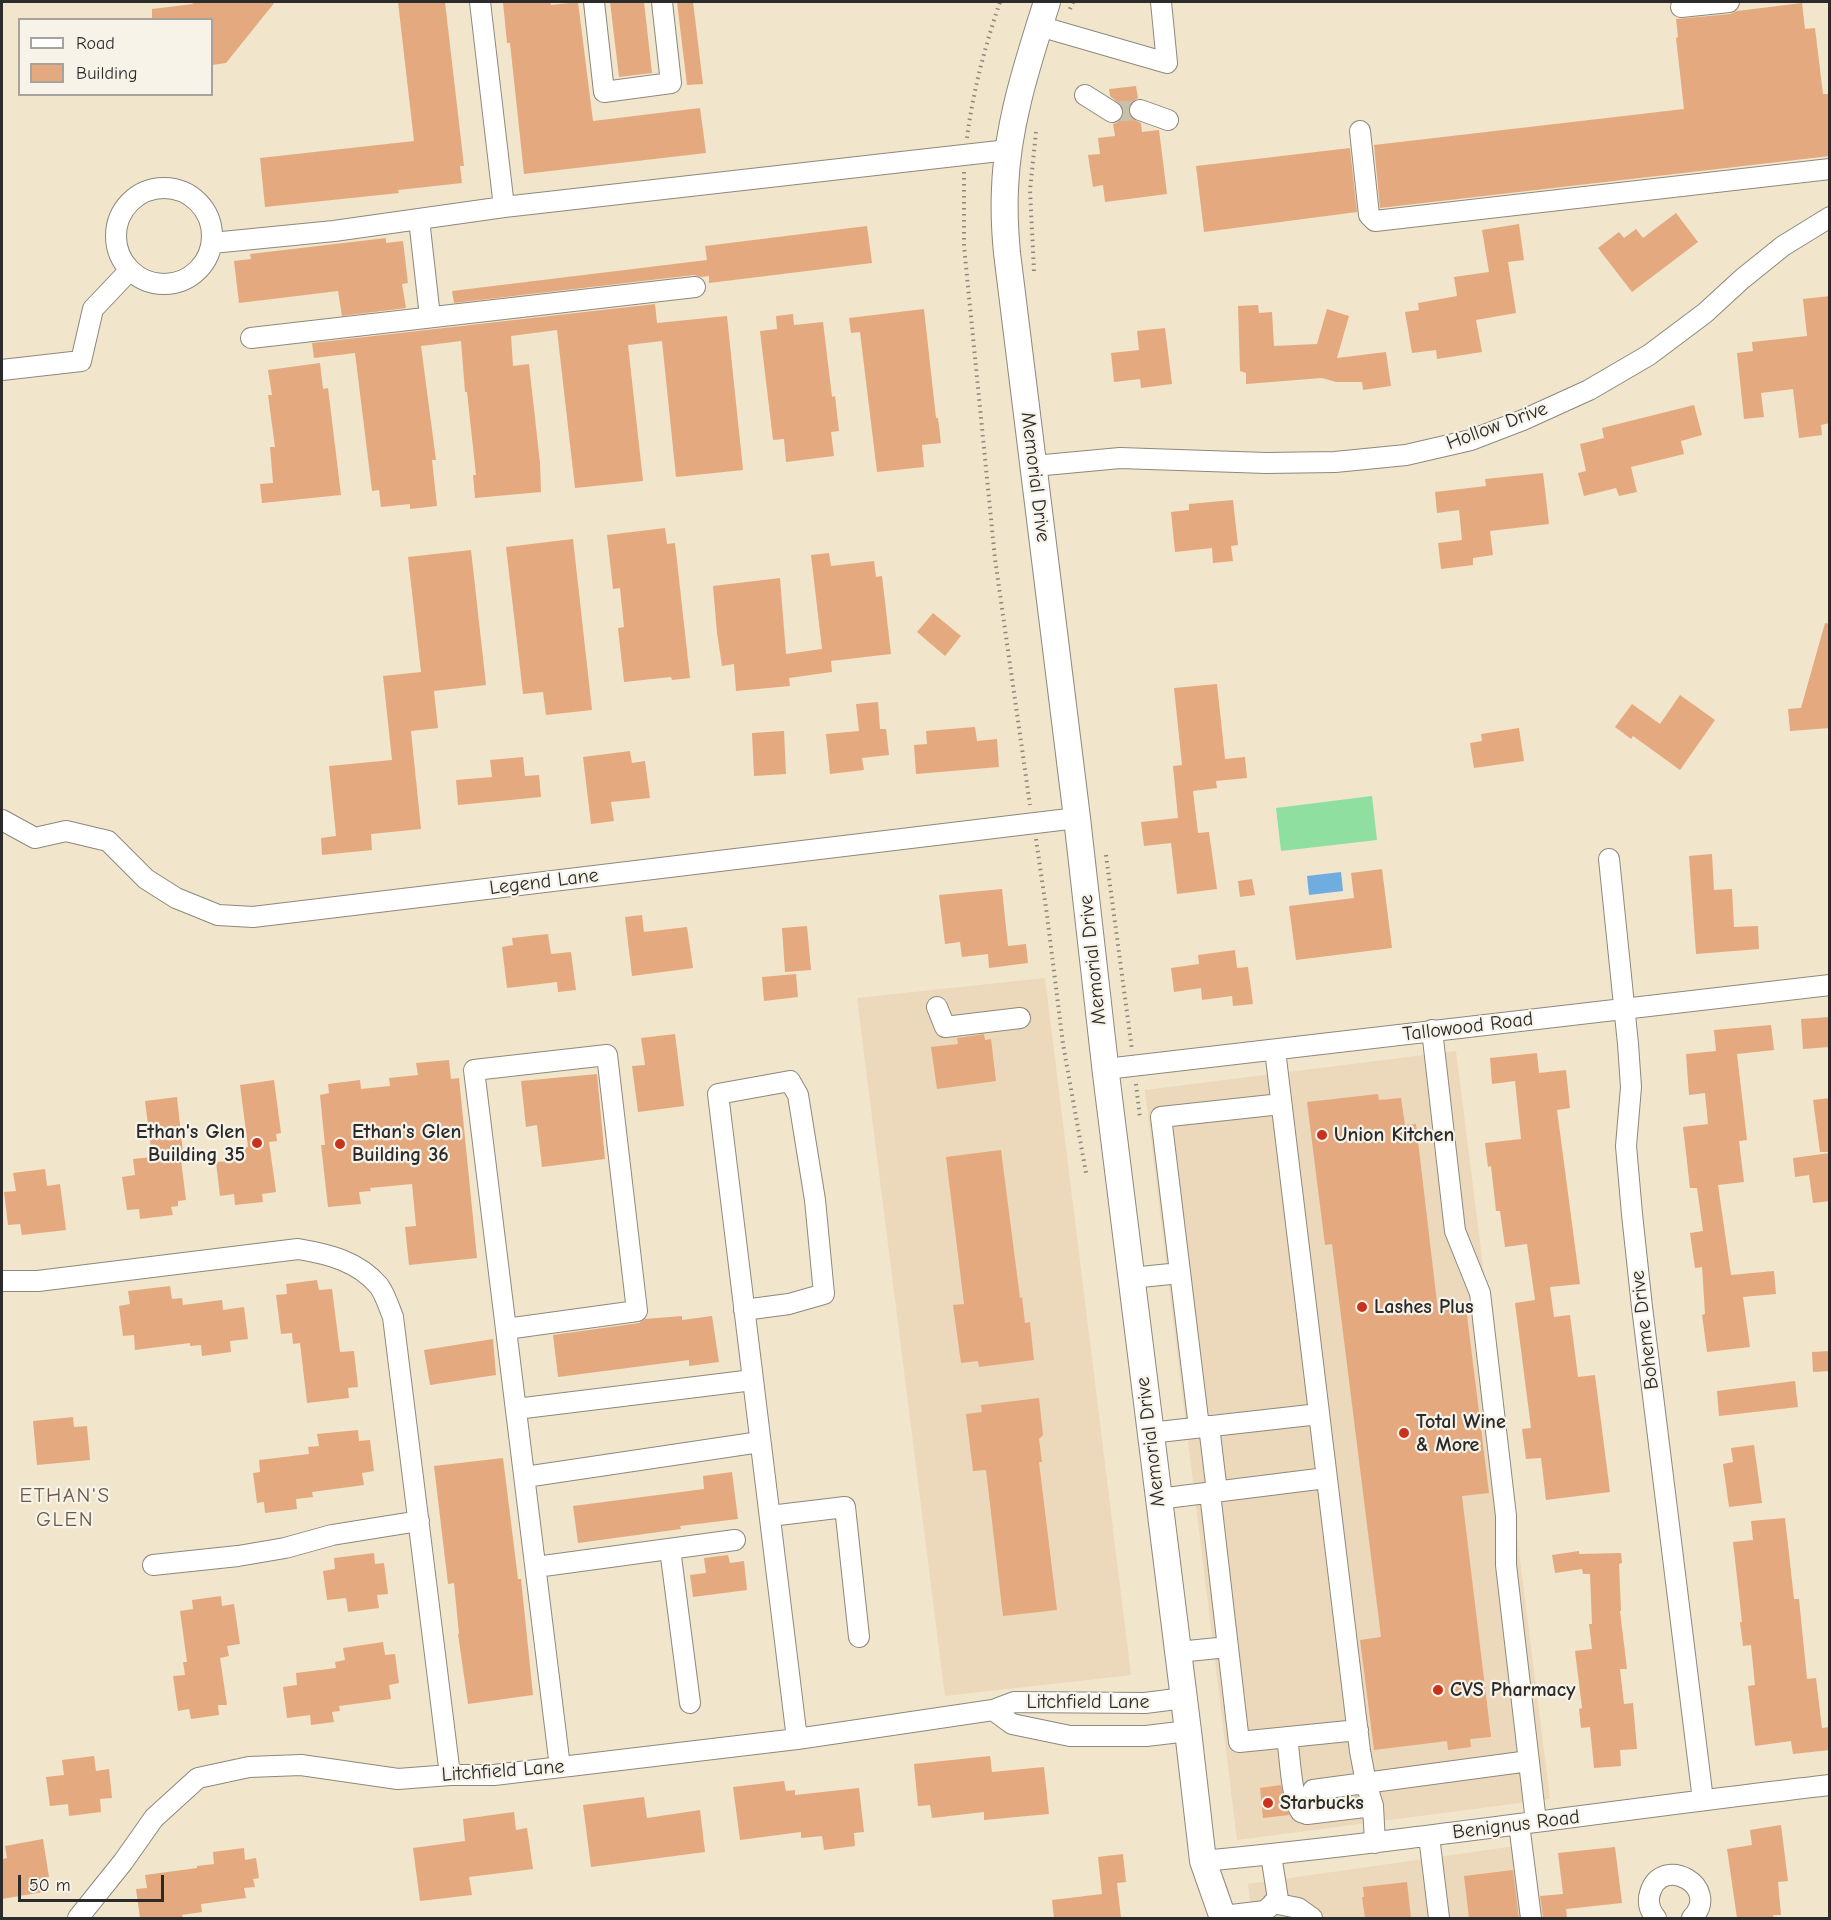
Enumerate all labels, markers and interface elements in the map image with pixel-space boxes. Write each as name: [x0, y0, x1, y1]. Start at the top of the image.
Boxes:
legend: [18, 18, 213, 96]
text: Road: [76, 33, 115, 54]
text: Building: [76, 63, 138, 84]
street label: Hollow Drive: [1443, 397, 1551, 455]
street label: Memorial Drive: [1015, 411, 1055, 543]
street label: Legend Lane: [488, 863, 600, 901]
street label: Memorial Drive: [1074, 894, 1112, 1026]
street label: Tallowood Road: [1401, 1007, 1535, 1047]
place label: Ethan's Glen Building 35: [136, 1120, 245, 1167]
place label: Ethan's Glen Building 36: [352, 1120, 461, 1167]
place label: Union Kitchen: [1334, 1123, 1454, 1147]
marker: Union Kitchen: [1315, 1128, 1329, 1142]
marker: Ethan's Glen Building 35: [250, 1136, 264, 1150]
marker: Ethan's Glen Building 36: [333, 1137, 347, 1151]
street label: Boheme Drive: [1626, 1269, 1664, 1391]
place label: Lashes Plus: [1374, 1295, 1474, 1319]
marker: Lashes Plus: [1355, 1300, 1369, 1314]
street label: Memorial Drive: [1131, 1376, 1171, 1508]
place label: Total Wine & More: [1416, 1410, 1506, 1457]
marker: Total Wine & More: [1397, 1426, 1411, 1440]
district label: ETHAN'S GLEN: [19, 1483, 111, 1533]
place label: CVS Pharmacy: [1450, 1678, 1575, 1702]
marker: CVS Pharmacy: [1431, 1683, 1445, 1697]
street label: Litchfield Lane: [1027, 1690, 1149, 1714]
street label: Litchfield Lane: [441, 1755, 565, 1787]
place label: Starbucks: [1280, 1791, 1364, 1815]
marker: Starbucks: [1261, 1796, 1275, 1810]
street label: Benignus Road: [1451, 1805, 1581, 1845]
scale bar: [21, 1863, 166, 1901]
text: 50 m: [29, 1875, 71, 1896]

